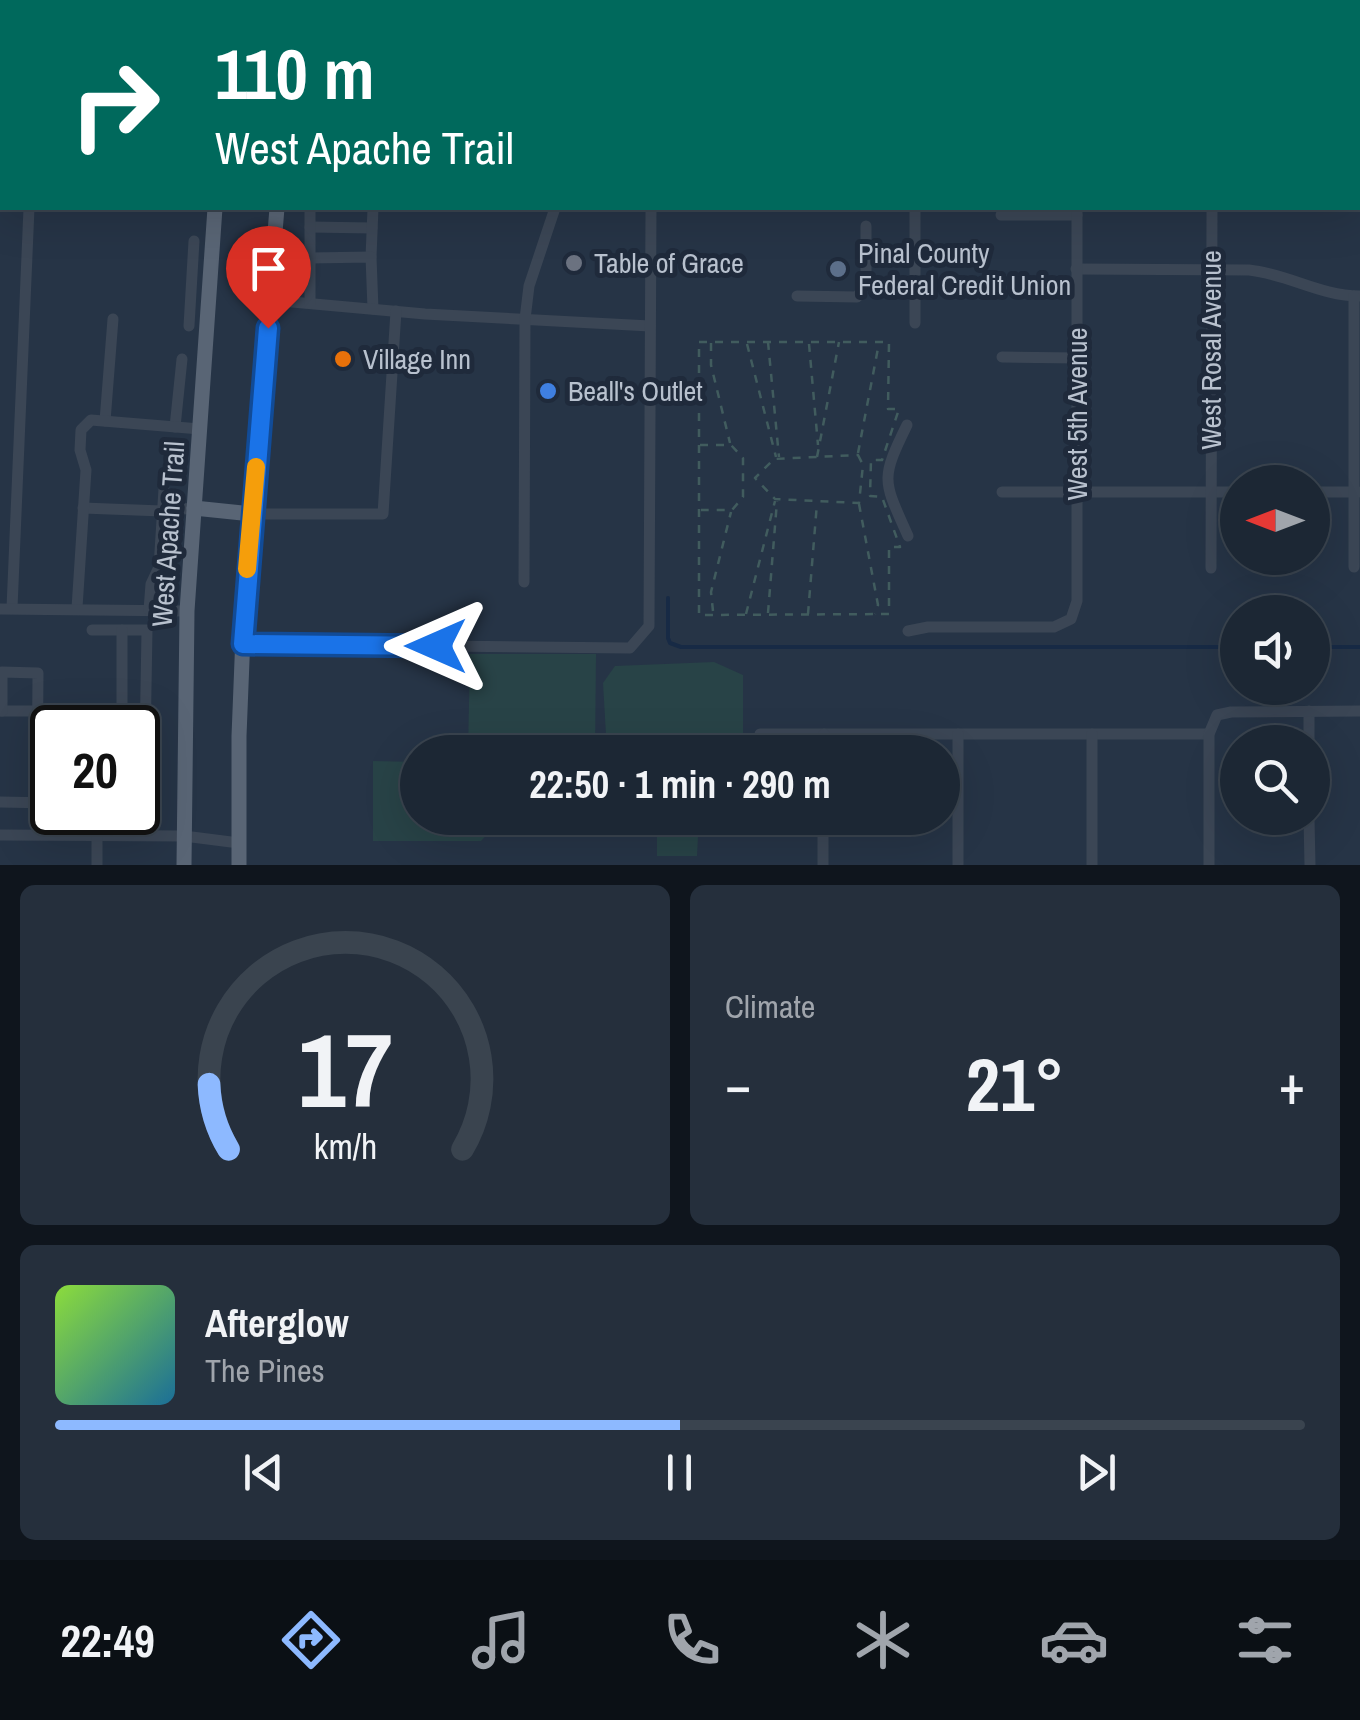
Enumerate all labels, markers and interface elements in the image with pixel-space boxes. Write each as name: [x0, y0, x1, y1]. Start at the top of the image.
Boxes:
text: 110 m: [215, 27, 375, 121]
icon: right: [50, 40, 180, 170]
text: West Apache Trail: [215, 117, 514, 178]
pin: [226, 226, 311, 329]
place label: Pinal County Federal Credit Union: [858, 234, 1071, 304]
icon: arrive: [241, 241, 296, 296]
place label: Table of Grace: [594, 244, 744, 282]
street label: West Rosal Avenue: [1192, 250, 1230, 450]
marker: Table of Grace: [563, 252, 585, 274]
marker: Pinal County Federal Credit Union: [827, 258, 849, 280]
street label: West 5th Avenue: [1058, 328, 1096, 500]
place label: Village Inn: [363, 340, 471, 378]
marker: Village Inn: [332, 348, 354, 370]
place label: Beall's Outlet: [568, 372, 703, 410]
marker: Beall's Outlet: [537, 380, 559, 402]
street label: West Apache Trail: [143, 440, 193, 628]
north arrow: [1220, 465, 1330, 575]
map controls: [1220, 465, 1330, 835]
position arrow: [384, 594, 488, 698]
button: sound: [1220, 595, 1330, 705]
speed limit sign: 20: [30, 705, 160, 835]
button: search: [1220, 725, 1330, 835]
text: 22:50 · 1 min · 290 m: [529, 759, 831, 810]
text: Climate: [725, 985, 815, 1028]
text: 17: [298, 999, 392, 1139]
text: 21°: [966, 1033, 1064, 1134]
text: −: [725, 1047, 751, 1121]
text: +: [1279, 1047, 1305, 1121]
text: km/h: [313, 1122, 377, 1170]
text: Afterglow: [205, 1298, 349, 1349]
text: The Pines: [205, 1349, 325, 1392]
icon: previous: [236, 1445, 291, 1500]
icon: pause: [652, 1445, 707, 1500]
icon: next: [1069, 1445, 1124, 1500]
icon: directions: [276, 1605, 346, 1675]
icon: music: [466, 1605, 536, 1675]
icon: phone: [657, 1605, 727, 1675]
icon: climate: [848, 1605, 918, 1675]
icon: car: [1039, 1605, 1109, 1675]
icon: filters: [1230, 1605, 1300, 1675]
text: 22:49: [60, 1610, 155, 1671]

